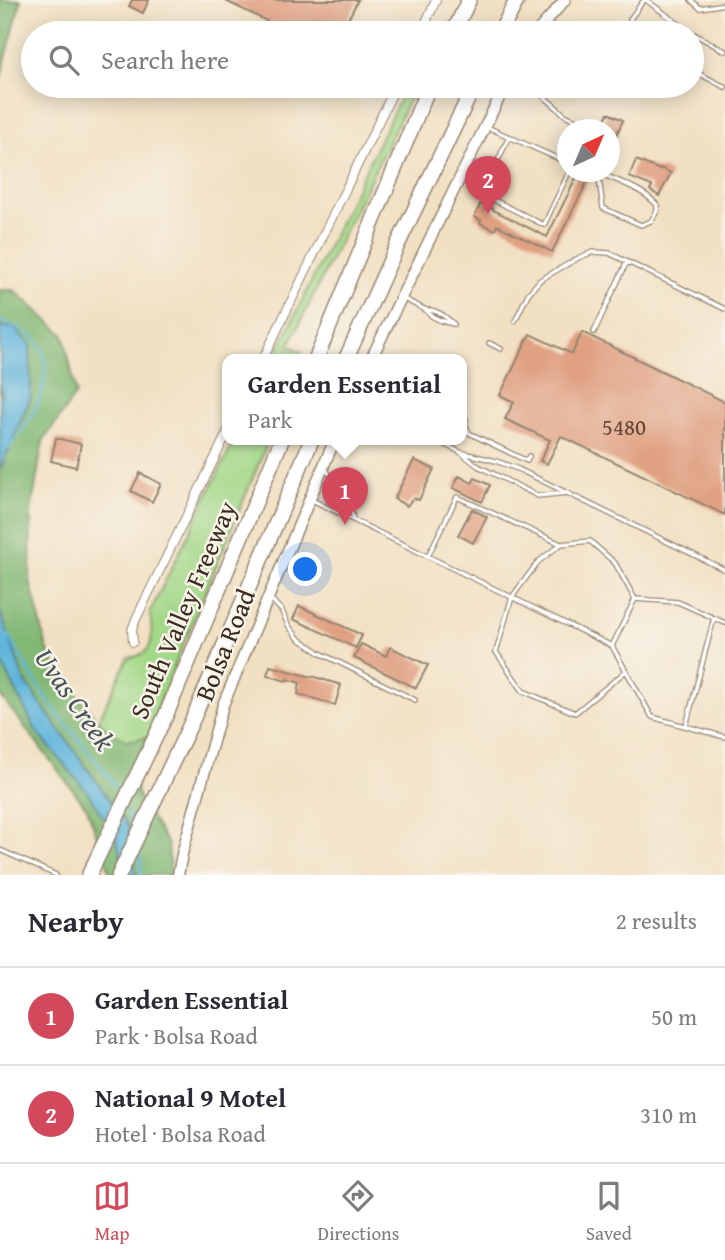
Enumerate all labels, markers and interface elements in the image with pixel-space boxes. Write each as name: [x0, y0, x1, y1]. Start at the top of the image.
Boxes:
search box: [21, 21, 704, 98]
text: Search here: [101, 40, 229, 79]
icon: search: [45, 41, 83, 79]
north arrow: [557, 119, 620, 182]
pin: 2: [465, 156, 511, 214]
popup: [222, 354, 467, 445]
text: Garden Essential: [248, 364, 441, 403]
text: Park: [248, 403, 292, 436]
house number: 5480: [602, 410, 646, 443]
pin: 1: [322, 467, 368, 525]
street label: South Valley Freeway: [119, 495, 246, 725]
your location: [288, 552, 322, 586]
street label: Bolsa Road: [184, 583, 265, 707]
water label: Uvas Creek: [25, 639, 126, 759]
text: Nearby: [28, 899, 124, 943]
text: 2 results: [616, 904, 697, 937]
text: Garden Essential: [95, 980, 288, 1019]
text: 1: [45, 1000, 57, 1033]
text: 50 m: [651, 1000, 697, 1033]
text: Park · Bolsa Road: [95, 1019, 258, 1052]
text: National 9 Motel: [95, 1078, 286, 1117]
text: 2: [45, 1098, 57, 1131]
text: 310 m: [640, 1098, 697, 1131]
text: Hotel · Bolsa Road: [95, 1117, 266, 1150]
tab: Map: [93, 1177, 131, 1247]
tab: Directions: [318, 1177, 399, 1247]
tab: Saved: [586, 1177, 632, 1247]

